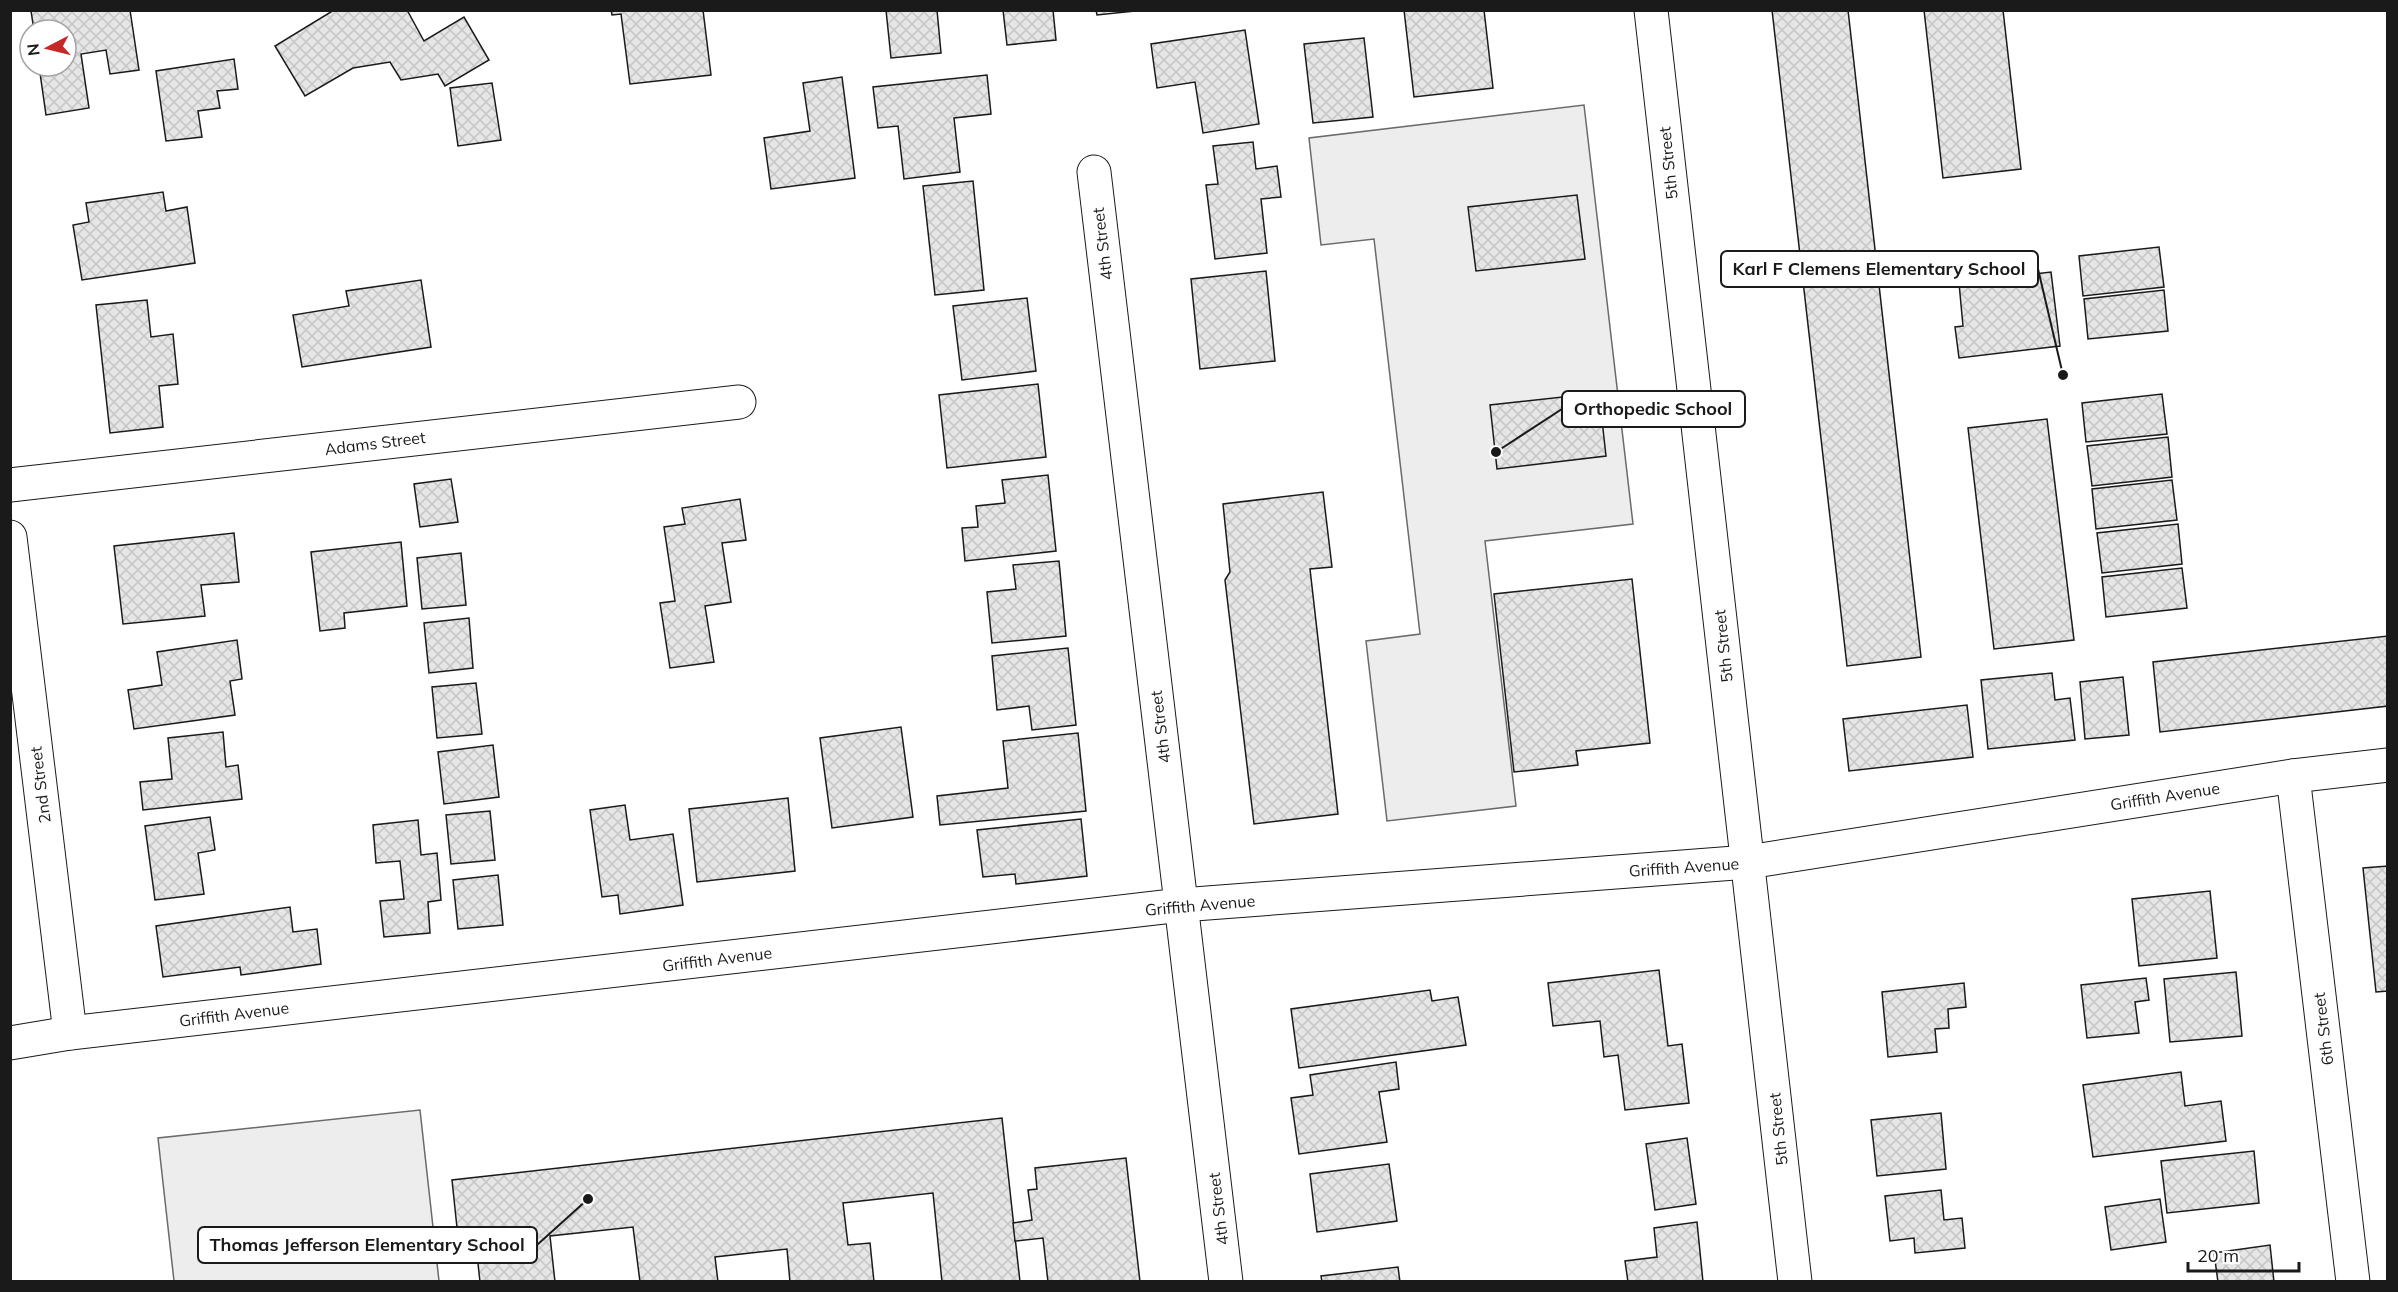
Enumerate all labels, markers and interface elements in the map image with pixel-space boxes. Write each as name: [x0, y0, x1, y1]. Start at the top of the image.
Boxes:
north arrow: [18, 18, 78, 78]
text: N: [22, 43, 44, 57]
street label: 5th Street: [1654, 125, 1682, 200]
street label: 4th Street: [1088, 206, 1116, 281]
callout: Karl F Clemens Elementary School: [1721, 251, 2038, 287]
text: Karl F Clemens Elementary School: [1733, 257, 2025, 280]
callout: Orthopedic School: [1562, 391, 1745, 427]
text: Orthopedic School: [1574, 397, 1732, 420]
street label: Adams Street: [324, 427, 427, 459]
street label: 5th Street: [1709, 608, 1737, 683]
street label: 4th Street: [1146, 689, 1174, 764]
street label: 2nd Street: [25, 745, 55, 824]
street label: Griffith Avenue: [2109, 777, 2221, 815]
street label: Griffith Avenue: [1628, 853, 1740, 881]
street label: Griffith Avenue: [1144, 890, 1256, 920]
street label: Griffith Avenue: [661, 942, 773, 976]
street label: 6th Street: [2309, 991, 2337, 1066]
street label: Griffith Avenue: [178, 997, 290, 1031]
street label: 5th Street: [1764, 1091, 1792, 1166]
street label: 4th Street: [1204, 1171, 1232, 1246]
callout: Thomas Jefferson Elementary School: [198, 1227, 537, 1263]
text: Thomas Jefferson Elementary School: [209, 1233, 525, 1256]
scale bar: [2188, 1235, 2299, 1273]
text: 20 m: [2197, 1244, 2239, 1267]

